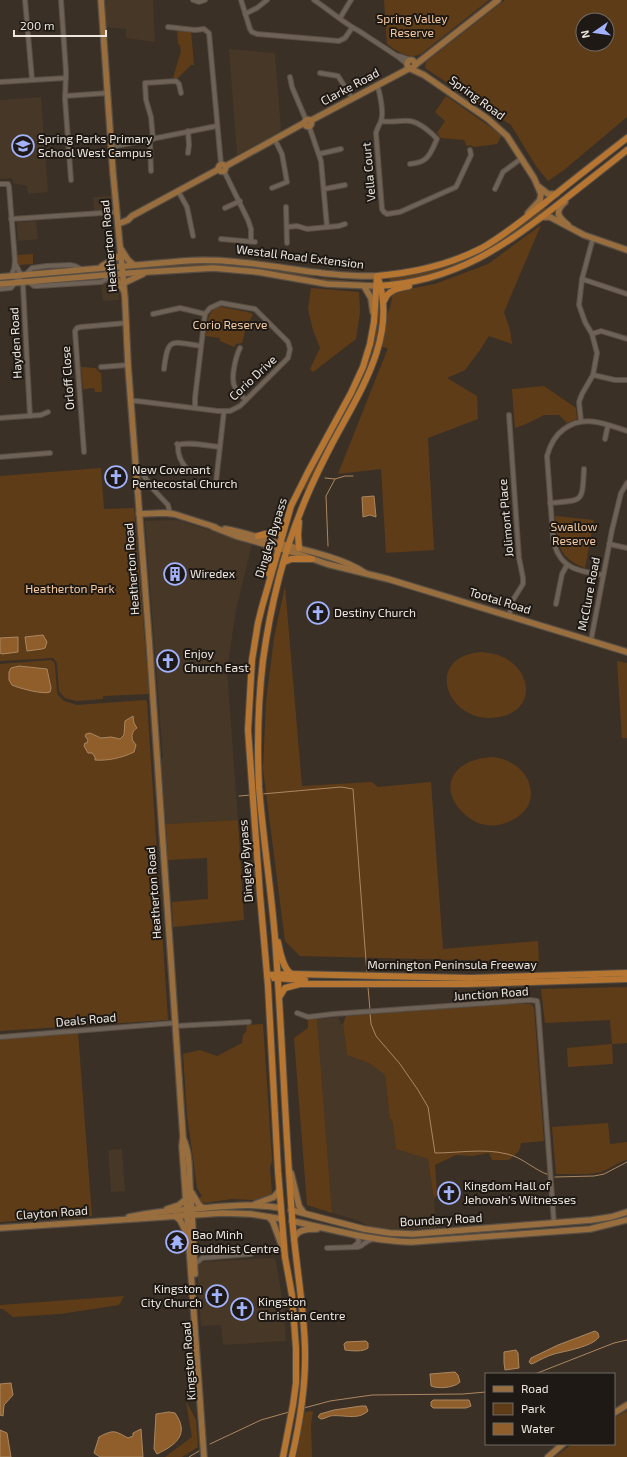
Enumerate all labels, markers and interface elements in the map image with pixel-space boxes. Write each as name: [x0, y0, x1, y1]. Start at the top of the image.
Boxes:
park label: Spring Valley Reserve: [377, 11, 448, 39]
scale bar: [14, 12, 106, 38]
north arrow: [575, 12, 615, 52]
text: 200 m: [20, 18, 54, 32]
text: N: [578, 29, 592, 40]
street label: Clarke Road: [318, 65, 381, 107]
street label: Spring Road: [447, 72, 508, 122]
place label: Spring Parks Primary School West Campus: [38, 131, 153, 159]
school or university icon: Spring Parks Primary School West Campus: [10, 133, 36, 159]
street label: Vella Court: [358, 141, 378, 202]
street label: Heatherton Road: [97, 199, 119, 293]
street label: Westall Road Extension: [235, 241, 365, 271]
street label: Hayden Road: [6, 307, 24, 379]
park label: Corio Reserve: [193, 317, 267, 331]
street label: Orloff Close: [58, 346, 76, 411]
street label: Corio Drive: [226, 352, 279, 403]
place label: New Covenant Pentecostal Church: [132, 462, 237, 490]
church icon: New Covenant Pentecostal Church: [103, 464, 129, 490]
street label: Jolimont Place: [495, 478, 515, 558]
street label: Dingley Bypass: [251, 496, 289, 579]
park label: Swallow Reserve: [551, 519, 598, 547]
street label: Heatherton Road: [121, 522, 141, 616]
street label: McClure Road: [574, 556, 602, 632]
building icon: Wiredex: [162, 561, 188, 587]
place label: Wiredex: [190, 566, 236, 580]
park label: Heatherton Park: [25, 581, 115, 595]
street label: Tootal Road: [468, 584, 533, 616]
church icon: Destiny Church: [305, 600, 331, 626]
place label: Destiny Church: [334, 605, 416, 619]
place label: Enjoy Church East: [184, 646, 249, 674]
church icon: Enjoy Church East: [155, 648, 181, 674]
street label: Dingley Bypass: [235, 819, 255, 903]
street label: Heatherton Road: [143, 846, 163, 940]
street label: Mornington Peninsula Freeway: [367, 957, 537, 971]
street label: Junction Road: [453, 983, 529, 1003]
street label: Deals Road: [55, 1009, 117, 1029]
place label: Kingdom Hall of Jehovah's Witnesses: [464, 1178, 576, 1206]
church icon: Kingdom Hall of Jehovah's Witnesses: [436, 1180, 462, 1206]
street label: Clayton Road: [16, 1203, 88, 1221]
street label: Boundary Road: [399, 1210, 483, 1228]
place label: Bao Minh Buddhist Centre: [192, 1227, 279, 1255]
temple icon: Bao Minh Buddhist Centre: [164, 1229, 190, 1255]
place label: Kingston City Church: [141, 1281, 202, 1309]
church icon: Kingston City Church: [204, 1283, 230, 1309]
place label: Kingston Christian Centre: [258, 1294, 345, 1322]
church icon: Kingston Christian Centre: [229, 1296, 255, 1322]
street label: Kingston Road: [178, 1321, 198, 1401]
legend: [485, 1373, 615, 1445]
text: Road: [521, 1381, 549, 1395]
text: Park: [521, 1401, 546, 1415]
text: Water: [521, 1421, 555, 1435]

